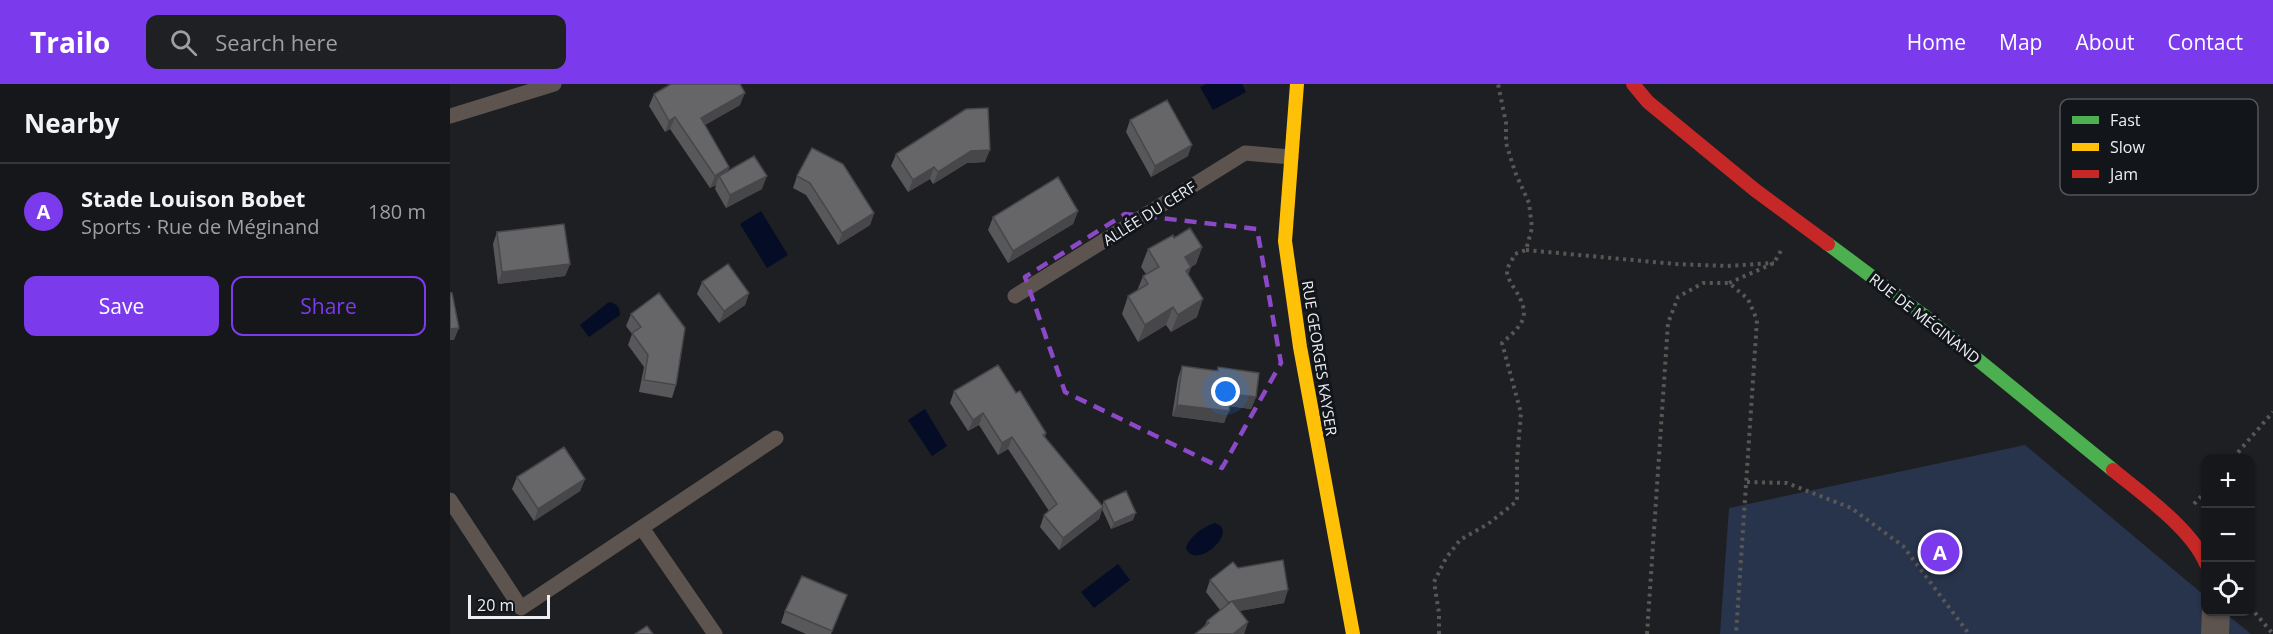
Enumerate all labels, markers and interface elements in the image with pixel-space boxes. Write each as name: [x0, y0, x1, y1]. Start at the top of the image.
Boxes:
search box: [146, 15, 566, 69]
text: Trailo: [30, 23, 110, 61]
icon: search: [167, 26, 200, 59]
text: Search here: [215, 27, 338, 57]
text: Home: [1907, 28, 1966, 56]
text: Map: [1999, 28, 2042, 56]
text: About: [2075, 28, 2135, 56]
text: Contact: [2168, 28, 2243, 56]
legend: [2060, 99, 2258, 195]
text: Nearby: [24, 105, 119, 141]
text: Fast: [2110, 109, 2141, 131]
text: Slow: [2110, 136, 2145, 158]
text: Jam: [2108, 163, 2138, 185]
street label: ALLÉE DU CERF: [1099, 176, 1200, 250]
text: Stade Louison Bobet: [81, 183, 305, 213]
text: A: [37, 198, 50, 225]
text: 180 m: [368, 198, 426, 225]
text: Sports · Rue de Méginand: [81, 213, 319, 240]
street label: RUE DE MÉGINAND: [1865, 268, 1985, 368]
button: Save: [24, 276, 219, 336]
button: Share: [231, 276, 426, 336]
street label: RUE GEORGES KAYSER: [1298, 279, 1342, 438]
your location: [1211, 377, 1240, 406]
map controls: [2201, 454, 2255, 616]
button: +: [2201, 454, 2255, 508]
button: −: [2201, 508, 2255, 562]
pin: A: [1920, 530, 1960, 574]
button: locate: [2201, 562, 2255, 616]
scale bar: [468, 592, 550, 620]
text: 20 m: [477, 594, 514, 616]

